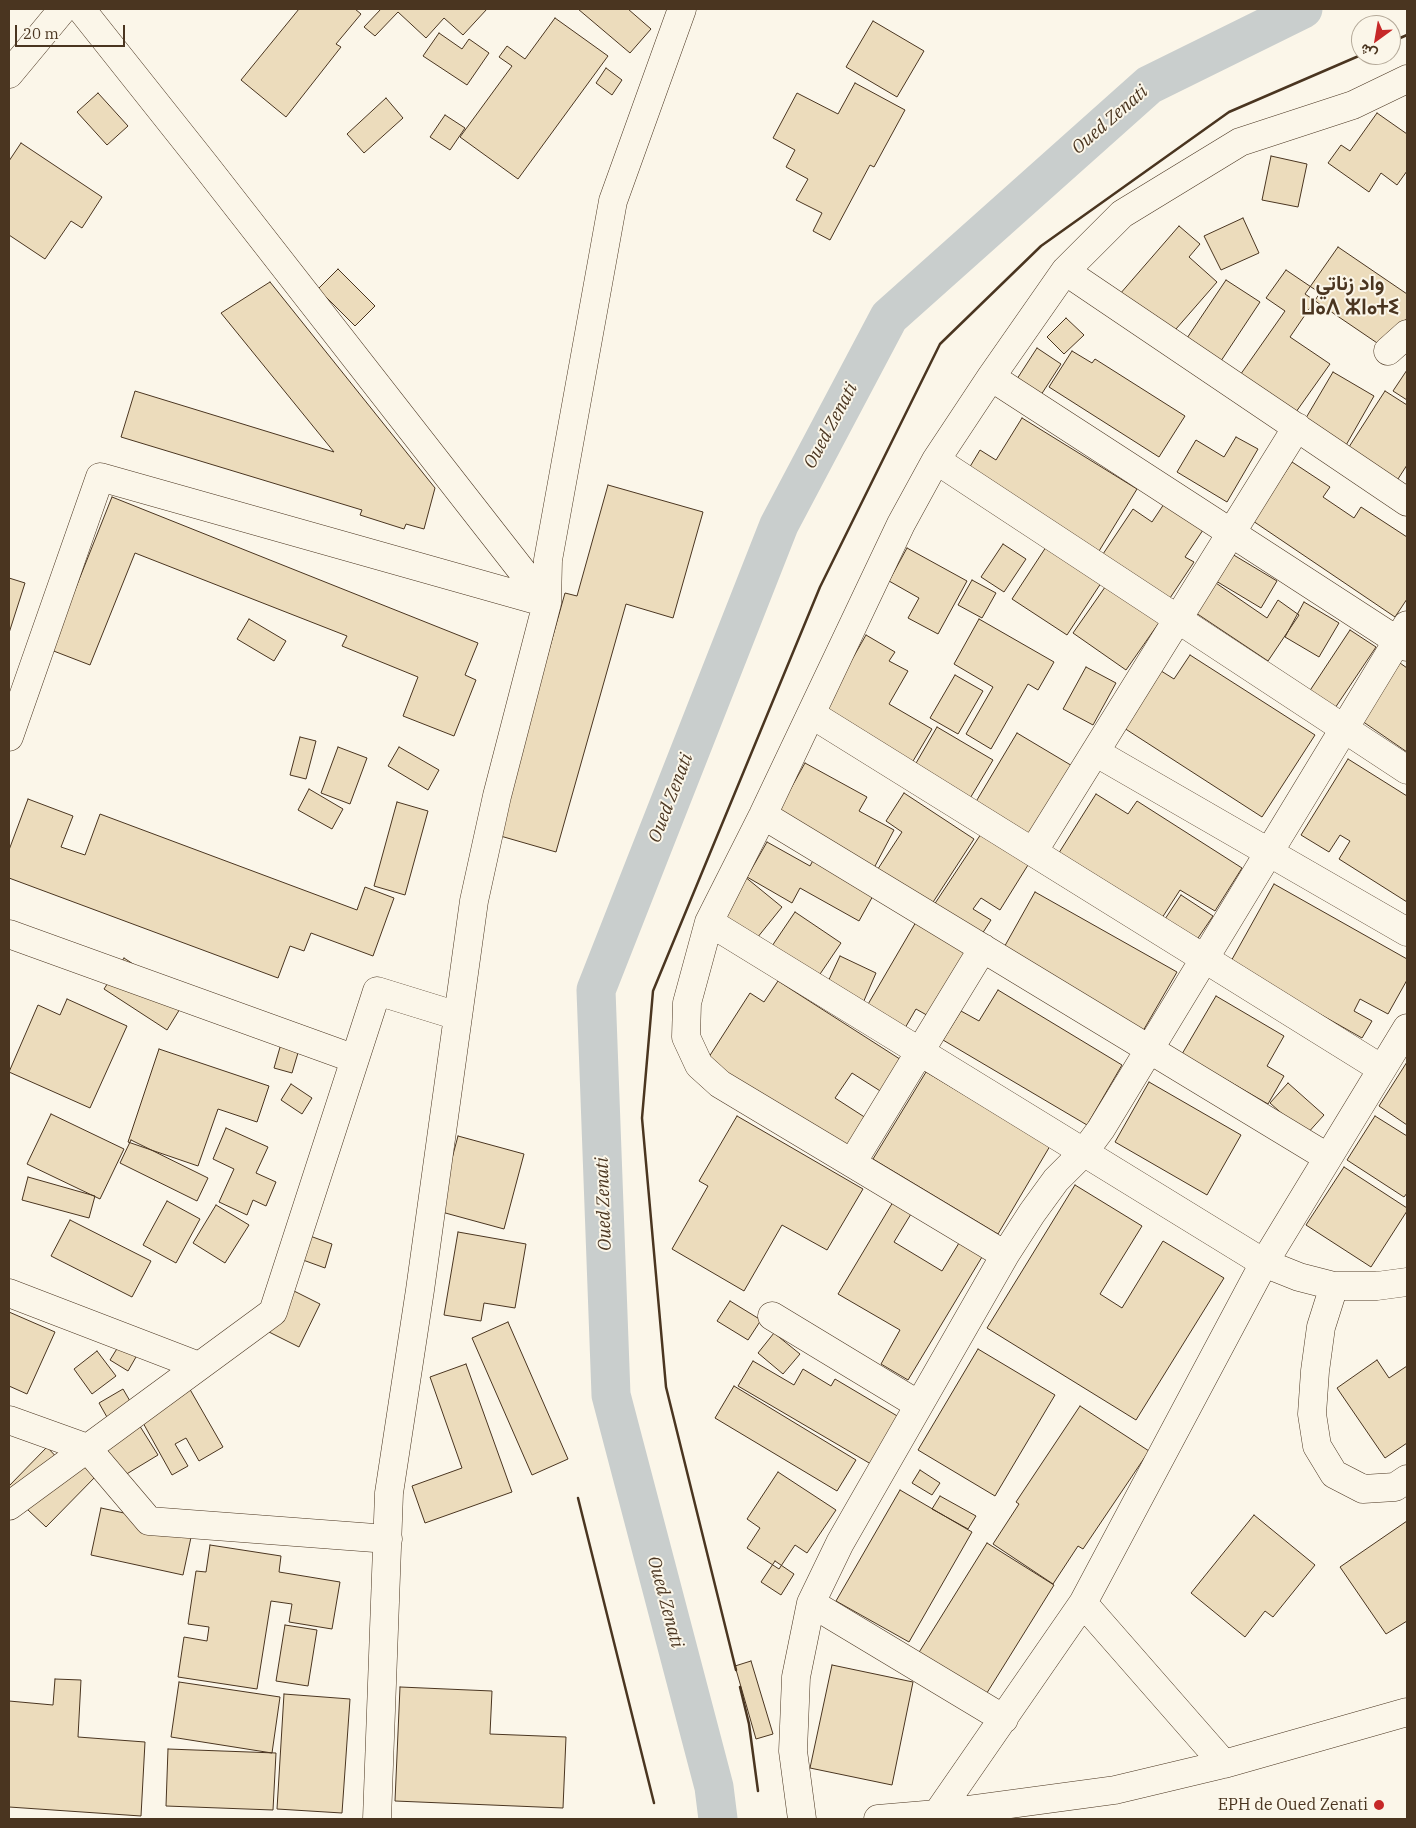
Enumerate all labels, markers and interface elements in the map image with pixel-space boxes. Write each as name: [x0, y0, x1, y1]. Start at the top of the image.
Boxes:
scale bar: [18, 15, 128, 47]
north arrow: [1351, 15, 1401, 65]
text: 20 m: [23, 24, 59, 43]
text: ش: [1357, 40, 1380, 64]
water label: Oued Zenati: [1068, 81, 1152, 159]
district label: واد زناتي ⵡⴰⴷ ⵣⵏⴰⵜⵉ: [1301, 271, 1399, 321]
water label: Oued Zenati: [799, 380, 863, 472]
water label: Oued Zenati: [644, 750, 698, 846]
water label: Oued Zenati: [592, 1157, 616, 1251]
water label: Oued Zenati: [642, 1554, 688, 1650]
place label: EPH de Oued Zenati: [1218, 1795, 1368, 1815]
marker: EPH de Oued Zenati: [1372, 1798, 1386, 1812]

